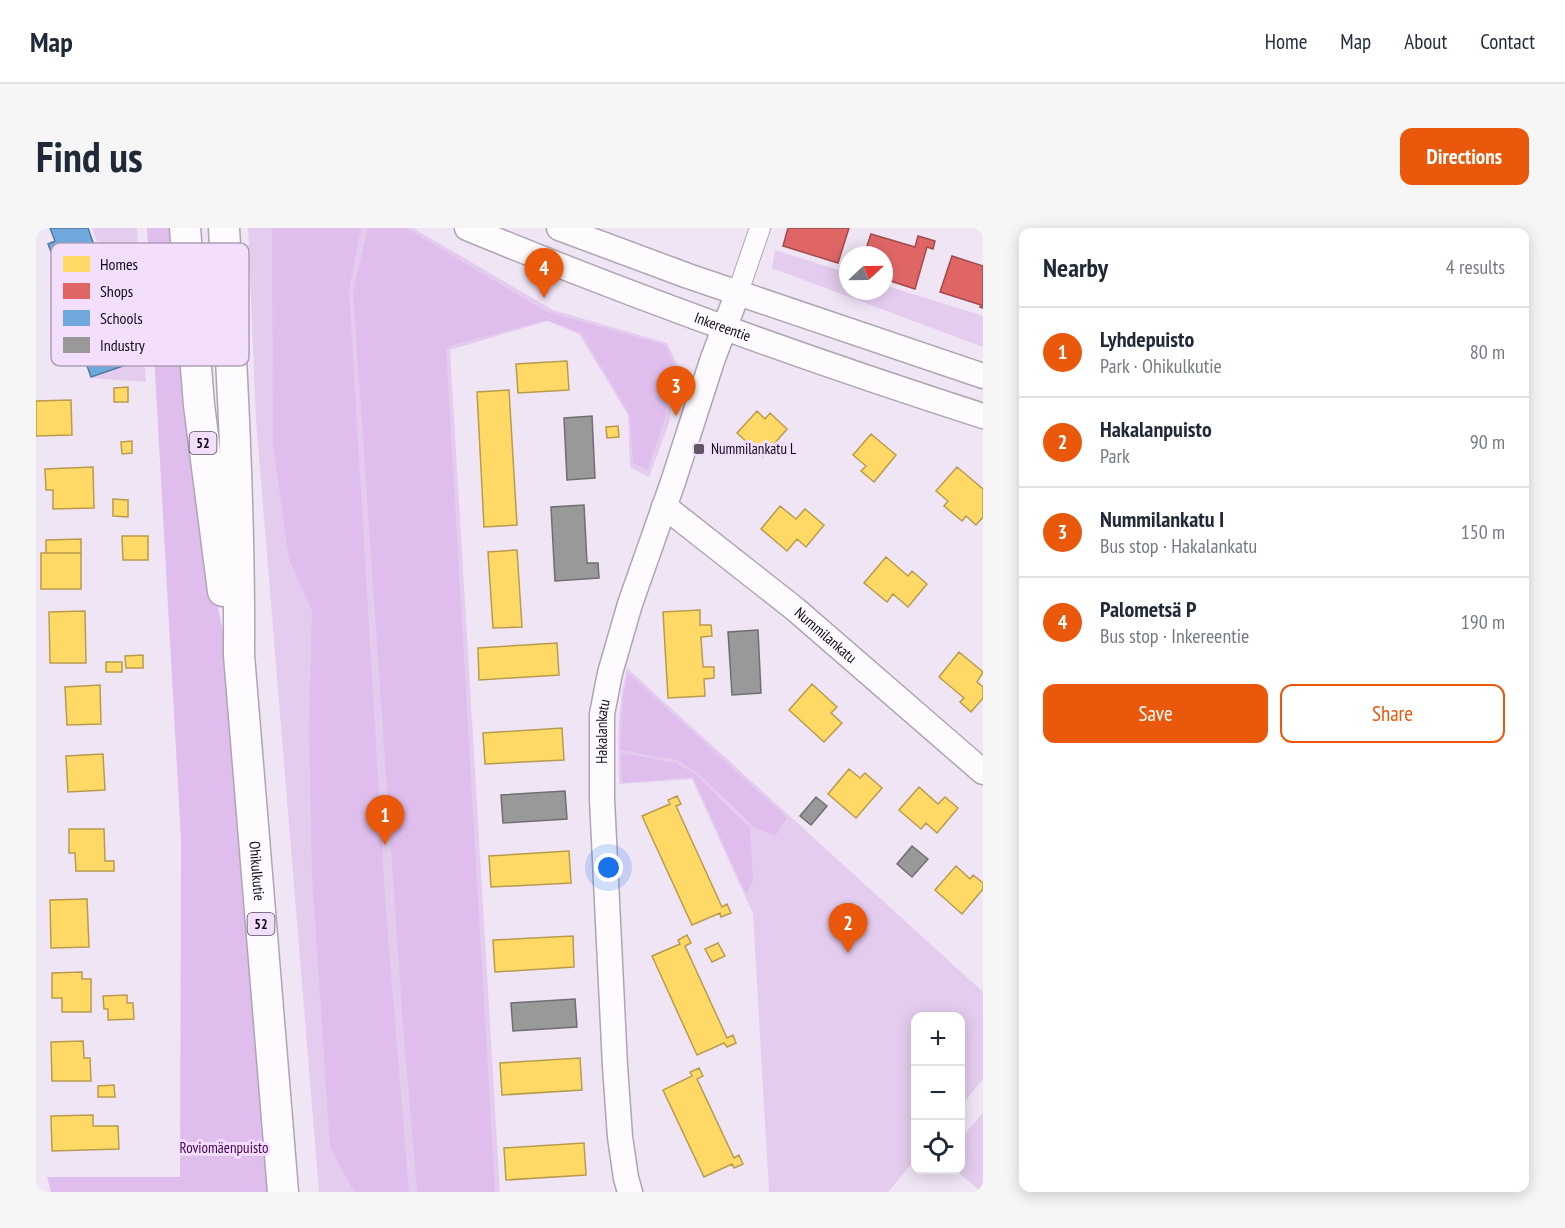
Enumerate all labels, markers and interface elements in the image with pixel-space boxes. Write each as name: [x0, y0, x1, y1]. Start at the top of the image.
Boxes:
text: Map: [30, 23, 73, 60]
text: Home: [1265, 28, 1307, 55]
text: Map: [1340, 28, 1371, 55]
text: About: [1404, 28, 1447, 55]
text: Contact: [1480, 28, 1535, 55]
button: Directions: [1400, 128, 1529, 185]
text: Find us: [36, 129, 143, 184]
legend: [51, 243, 249, 366]
north arrow: [839, 246, 893, 300]
pin: 4: [524, 248, 564, 298]
text: Nearby: [1043, 251, 1108, 284]
text: Homes: [100, 254, 138, 274]
text: 4 results: [1446, 254, 1505, 280]
text: Shops: [100, 281, 133, 301]
text: Schools: [100, 308, 143, 328]
street label: Inkereentie: [692, 308, 753, 345]
text: Lyhdepuisto: [1100, 325, 1194, 353]
text: Industry: [100, 335, 145, 355]
text: 1: [1058, 339, 1067, 365]
text: 80 m: [1470, 339, 1505, 365]
text: Park · Ohikulkutie: [1100, 353, 1222, 379]
pin: 3: [656, 366, 696, 416]
text: Hakalanpuisto: [1100, 415, 1212, 443]
text: 2: [1058, 429, 1067, 455]
text: 90 m: [1470, 429, 1505, 455]
road number: 52: [190, 432, 216, 454]
place label: Nummilankatu L: [711, 439, 797, 458]
marker: Nummilankatu L: [692, 442, 706, 456]
text: Park: [1100, 443, 1130, 469]
text: Nummilankatu I: [1100, 505, 1224, 533]
text: 3: [1058, 519, 1067, 545]
text: 150 m: [1461, 519, 1505, 545]
text: Bus stop · Hakalankatu: [1100, 533, 1257, 559]
text: Palometsä P: [1100, 595, 1196, 623]
street label: Nummilankatu: [791, 603, 861, 667]
text: 4: [1058, 609, 1067, 635]
text: 190 m: [1461, 609, 1505, 635]
text: Bus stop · Inkereentie: [1100, 623, 1249, 649]
button: Save: [1043, 684, 1268, 743]
button: Share: [1280, 684, 1505, 743]
street label: Hakalankatu: [592, 698, 614, 764]
pin: 1: [366, 796, 404, 845]
street label: Ohikulkutie: [245, 840, 269, 902]
your location: [594, 853, 623, 882]
pin: 2: [828, 904, 868, 953]
road number: 52: [248, 913, 274, 935]
map controls: [911, 1012, 965, 1174]
button: +: [911, 1012, 965, 1066]
button: −: [911, 1066, 965, 1120]
button: locate: [911, 1120, 965, 1174]
park label: Roviomäenpuisto: [180, 1138, 268, 1157]

